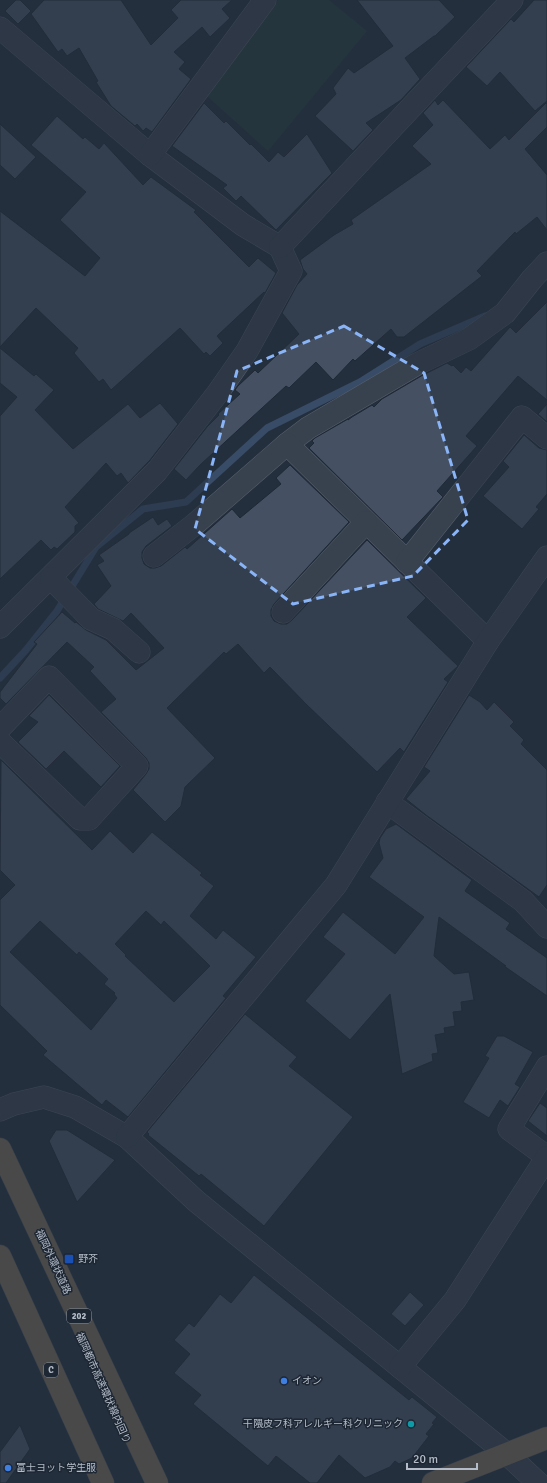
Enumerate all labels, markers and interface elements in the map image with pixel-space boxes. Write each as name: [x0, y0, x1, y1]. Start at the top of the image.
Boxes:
street label: 福岡外環状道路: [33, 1228, 73, 1296]
marker: 野芥: [63, 1253, 75, 1265]
place label: 野芥: [78, 1253, 98, 1265]
road number: 202: [67, 1309, 91, 1323]
street label: 福岡都市高速環状線内回り: [73, 1331, 133, 1445]
road number: C: [44, 1363, 58, 1377]
place label: イオン: [292, 1375, 322, 1387]
marker: イオン: [279, 1376, 289, 1386]
place label: 干隈皮フ科アレルギー科クリニック: [243, 1418, 403, 1430]
marker: 干隈皮フ科アレルギー科クリニック: [406, 1419, 416, 1429]
scale bar: [407, 1445, 477, 1471]
text: 20 m: [413, 1452, 438, 1467]
place label: 富士ヨット学生服: [16, 1462, 96, 1474]
marker: 富士ヨット学生服: [3, 1463, 13, 1473]

